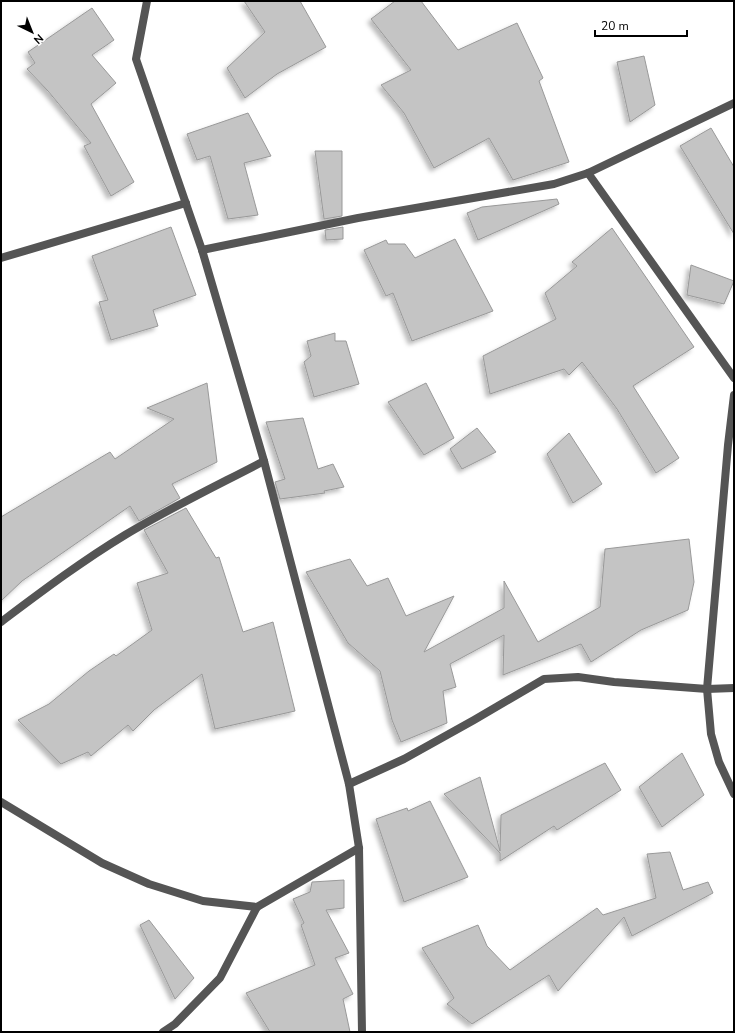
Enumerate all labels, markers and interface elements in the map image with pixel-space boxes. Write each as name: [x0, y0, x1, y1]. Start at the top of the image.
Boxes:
north arrow: [12, 12, 52, 52]
scale bar: [595, 12, 687, 38]
text: 20 m: [601, 18, 629, 34]
text: N: [30, 31, 47, 47]

